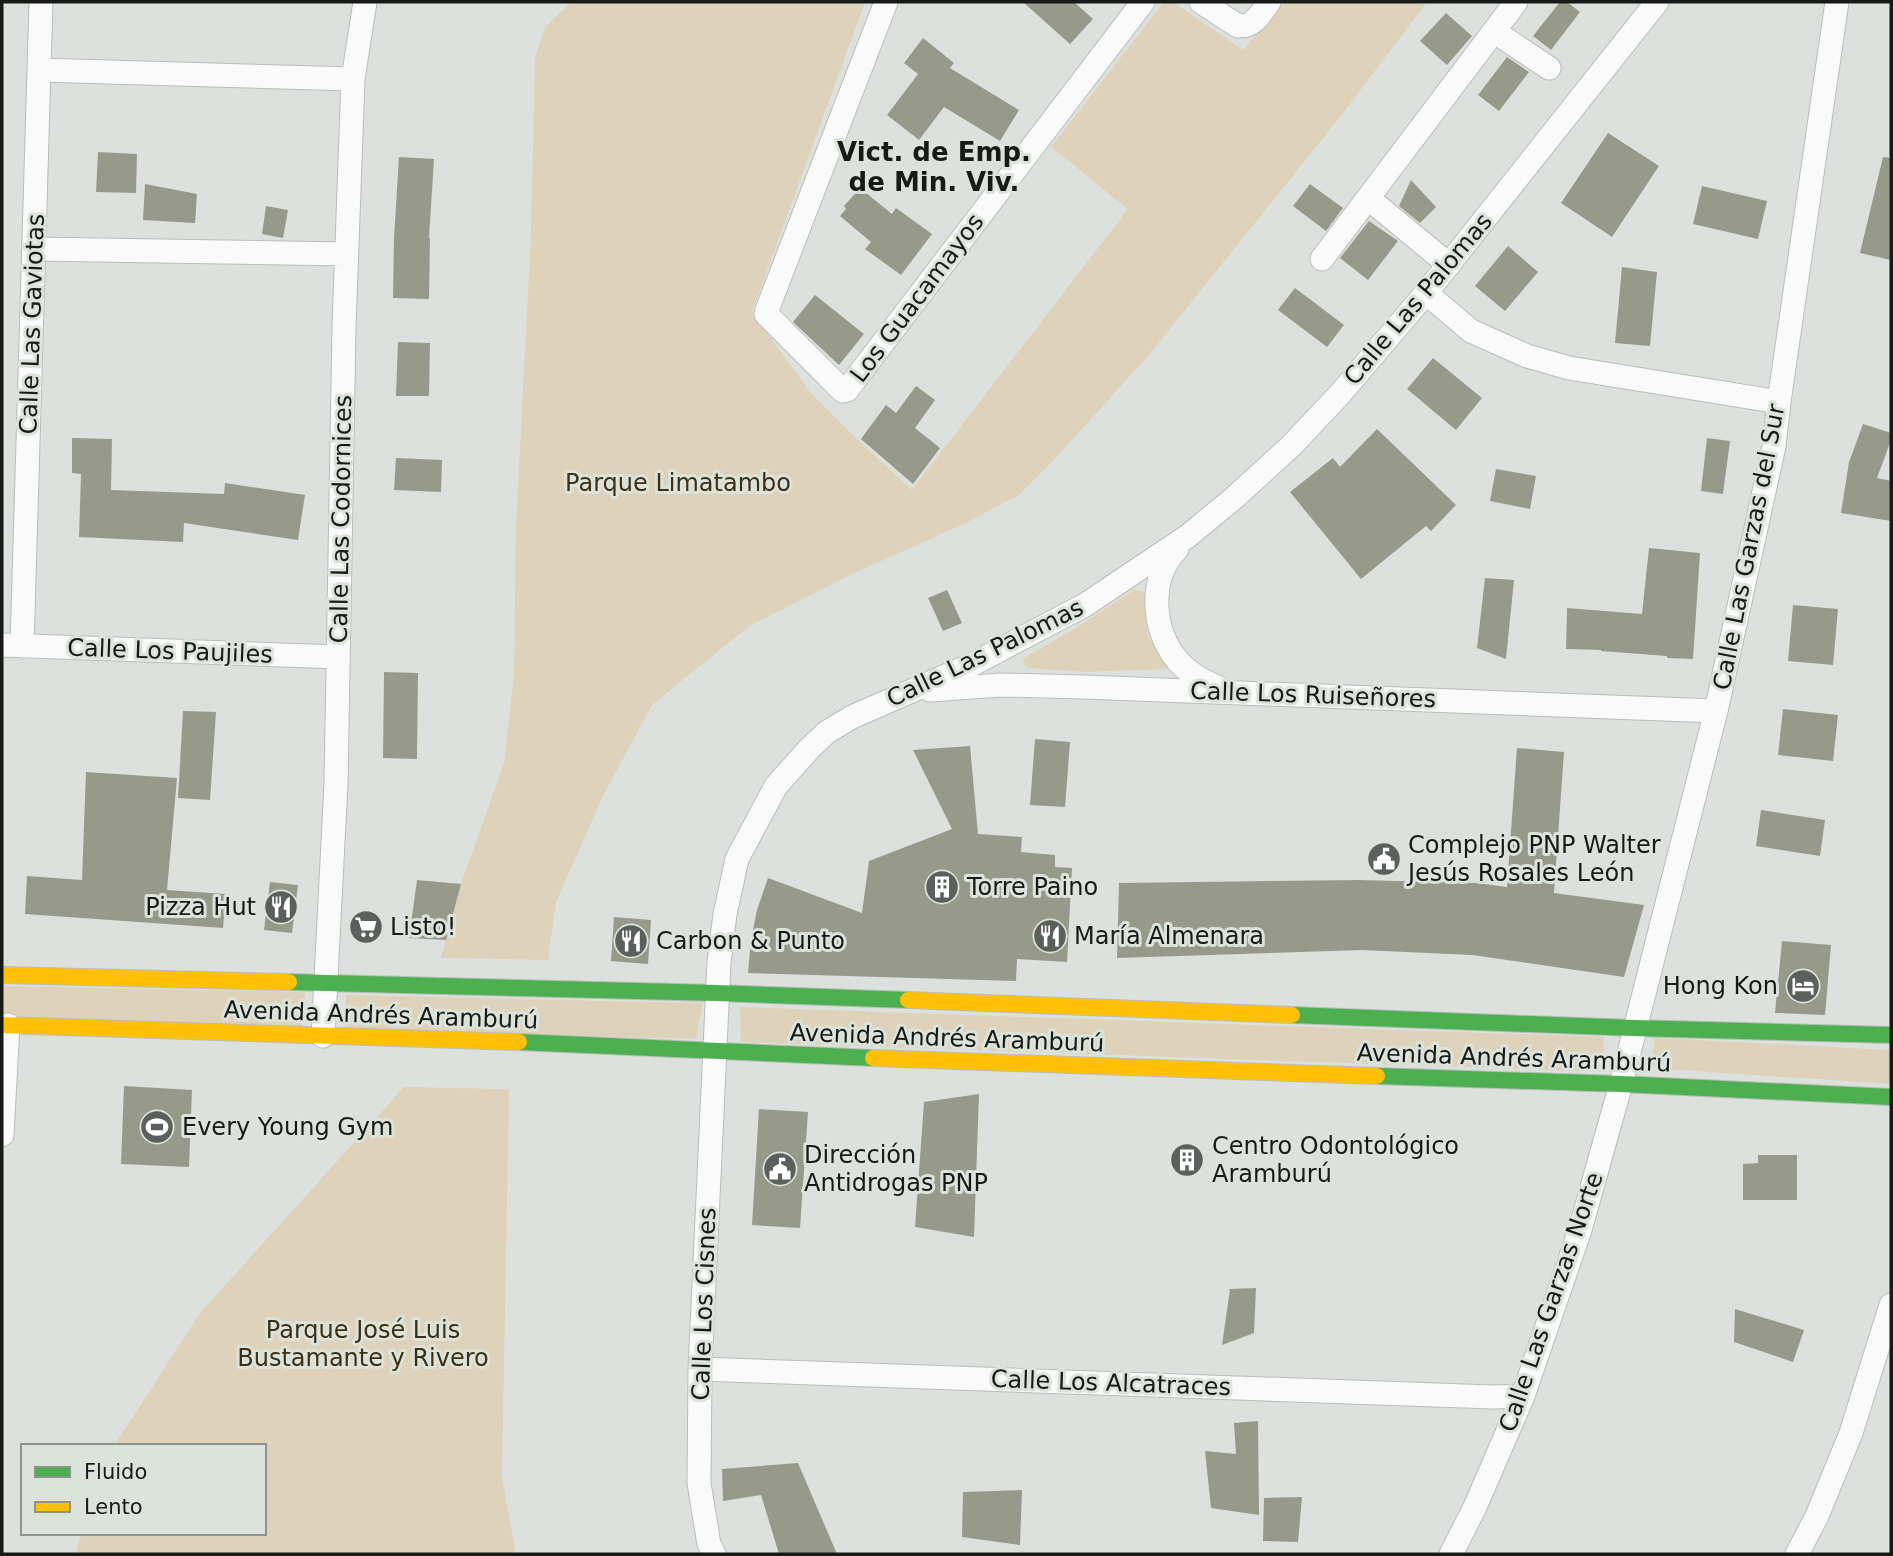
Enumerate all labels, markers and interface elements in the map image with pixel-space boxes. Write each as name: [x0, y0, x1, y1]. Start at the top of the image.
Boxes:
district label: Vict. de Emp. de Min. Viv.: [837, 137, 1031, 197]
street label: Calle Las Palomas: [1338, 207, 1498, 391]
street label: Los Guacamayos: [845, 208, 989, 388]
street label: Calle Las Gaviotas: [14, 213, 50, 435]
street label: Calle Las Codornices: [325, 394, 357, 644]
street label: Calle Las Garzas del Sur: [1708, 402, 1790, 692]
park label: Parque Limatambo: [565, 469, 791, 497]
street label: Calle Las Palomas: [882, 593, 1088, 713]
street label: Calle Los Paujiles: [67, 633, 273, 669]
street label: Calle Los Ruiseñores: [1189, 677, 1437, 713]
place label: Complejo PNP Walter Jesús Rosales León: [1406, 831, 1661, 887]
public building icon: Complejo PNP Walter Jesús Rosales León: [1365, 840, 1403, 878]
building icon: Torre Paino: [923, 868, 961, 906]
place label: Torre Paino: [966, 873, 1098, 901]
restaurant icon: Pizza Hut: [262, 888, 300, 926]
place label: Pizza Hut: [145, 893, 256, 921]
supermarket icon: Listo!: [347, 908, 385, 946]
place label: Listo!: [390, 913, 456, 941]
restaurant icon: María Almenara: [1031, 917, 1069, 955]
restaurant icon: Carbon & Punto: [612, 922, 650, 960]
place label: María Almenara: [1074, 922, 1264, 950]
place label: Carbon & Punto: [656, 927, 845, 955]
hotel icon: Hong Kon: [1784, 967, 1822, 1005]
place label: Hong Kon: [1663, 972, 1778, 1000]
street label: Avenida Andrés Aramburú: [223, 996, 539, 1034]
street label: Avenida Andrés Aramburú: [789, 1019, 1105, 1057]
street label: Avenida Andrés Aramburú: [1356, 1039, 1672, 1077]
sports icon: Every Young Gym: [138, 1108, 176, 1146]
place label: Every Young Gym: [182, 1113, 393, 1141]
place label: Centro Odontológico Aramburú: [1212, 1132, 1459, 1188]
place label: Dirección Antidrogas PNP: [804, 1141, 988, 1197]
building icon: Centro Odontológico Aramburú: [1168, 1141, 1206, 1179]
public building icon: Dirección Antidrogas PNP: [761, 1150, 799, 1188]
street label: Calle Las Garzas Norte: [1493, 1169, 1609, 1435]
street label: Calle Los Cisnes: [687, 1207, 721, 1401]
park label: Parque José Luis Bustamante y Rivero: [237, 1316, 489, 1372]
street label: Calle Los Alcatraces: [990, 1365, 1232, 1401]
legend: [21, 1444, 266, 1535]
text: Fluido: [84, 1460, 147, 1484]
text: Lento: [84, 1495, 143, 1519]

